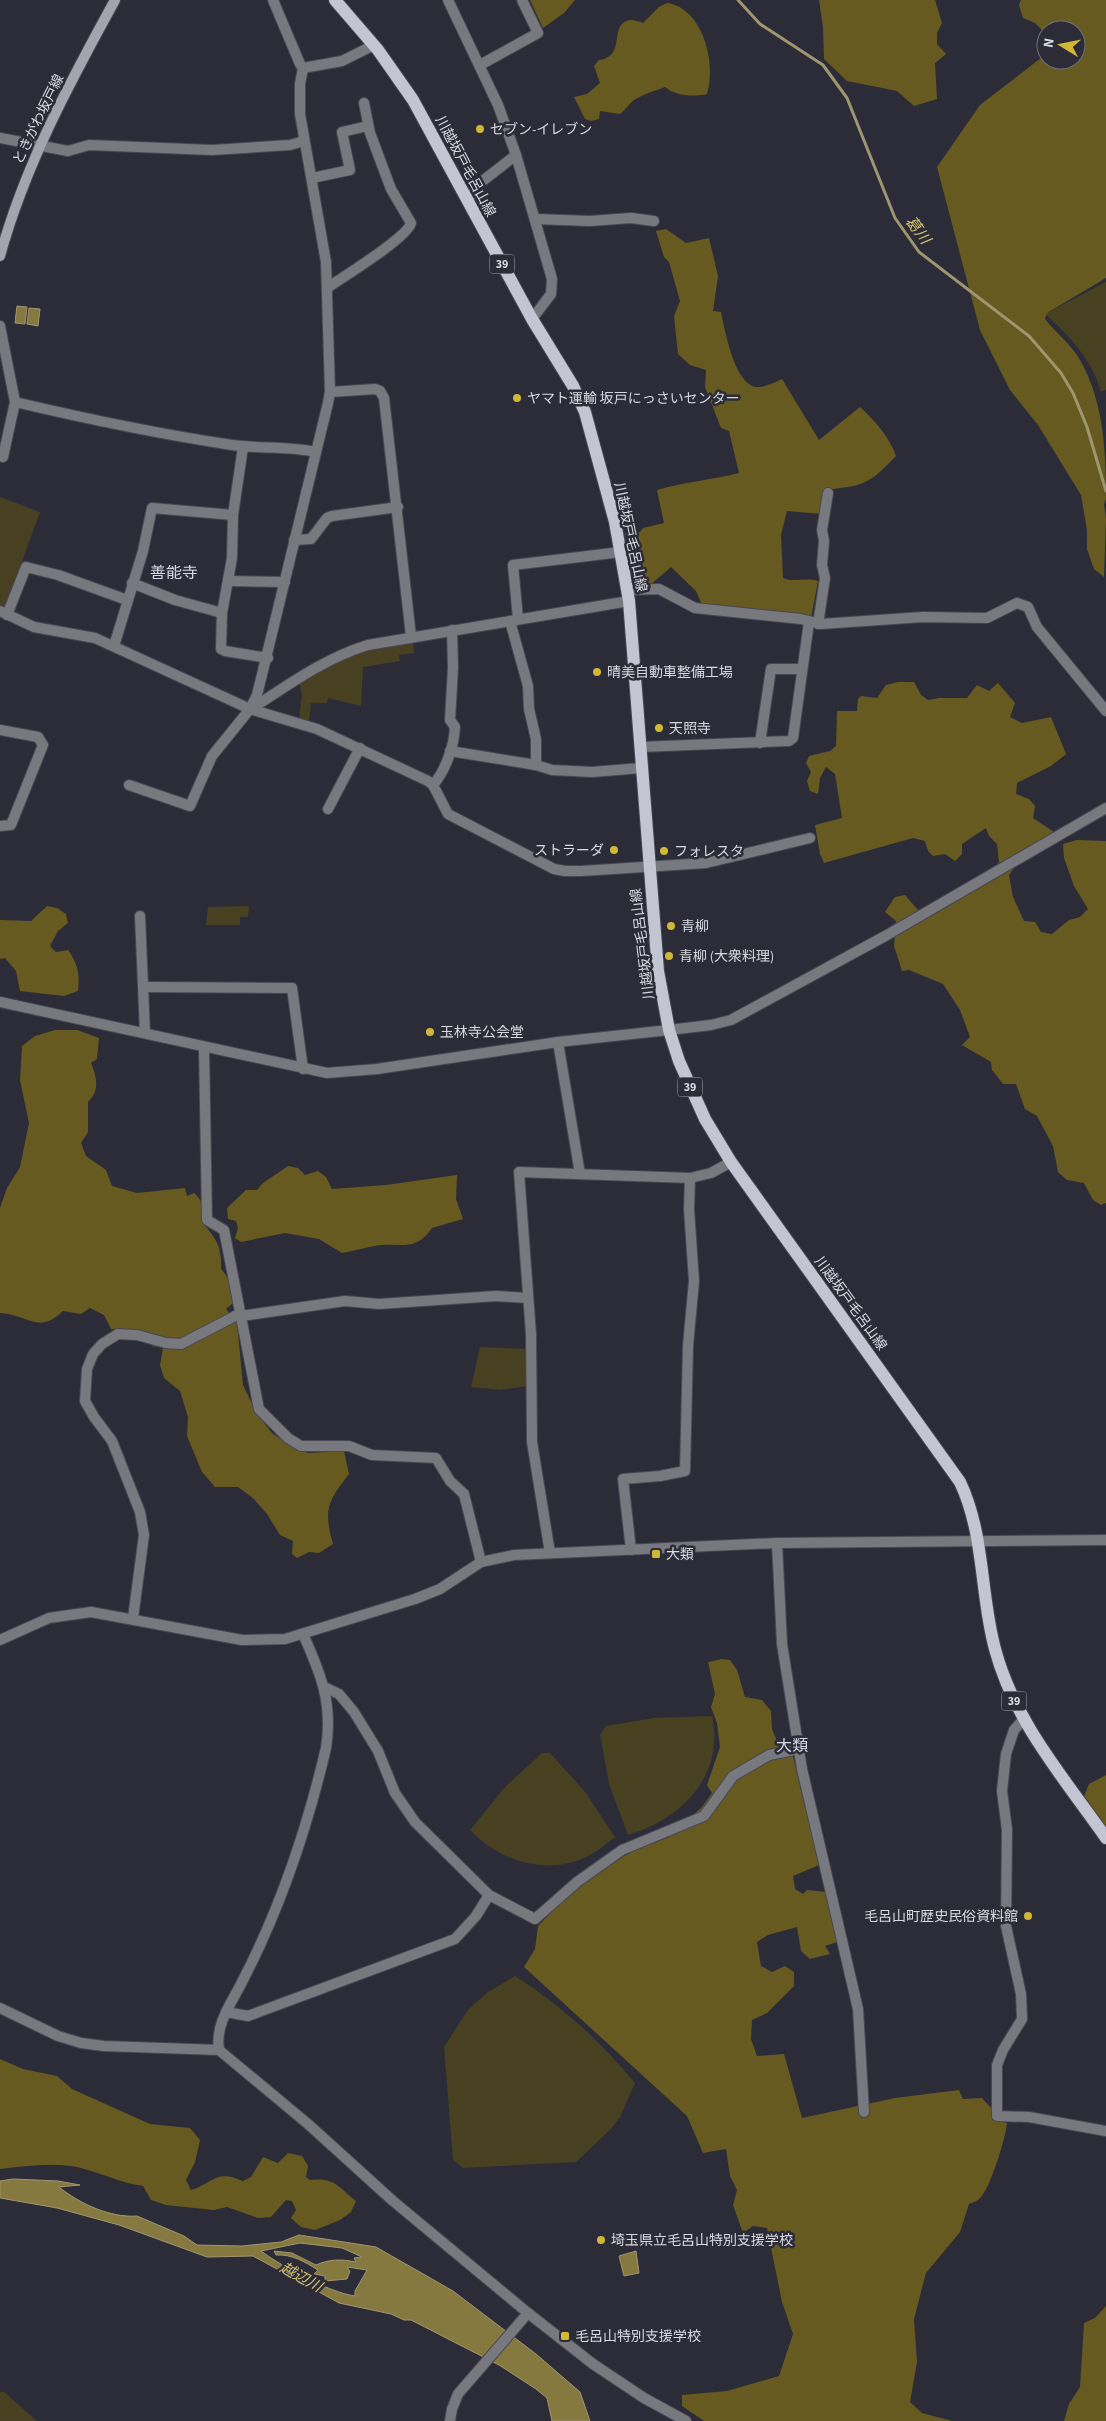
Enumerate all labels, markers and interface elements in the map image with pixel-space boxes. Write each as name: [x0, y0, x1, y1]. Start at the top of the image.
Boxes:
north arrow: [1036, 20, 1086, 70]
text: N: [1039, 37, 1060, 49]
street label: ときがわ坂戸線: [8, 71, 69, 168]
street label: 川越坂戸毛呂山線: [430, 112, 500, 221]
place label: セブン-イレブン: [490, 120, 592, 140]
marker: セブン-イレブン: [474, 123, 486, 135]
water label: 葛川: [900, 212, 936, 250]
road number: 39: [490, 254, 514, 274]
place label: ヤマト運輸 坂戸にっさいセンター: [527, 389, 740, 409]
marker: ヤマト運輸 坂戸にっさいセンター: [511, 392, 523, 404]
street label: 川越坂戸毛呂山線: [609, 480, 651, 594]
district label: 善能寺: [150, 562, 198, 584]
place label: 晴美自動車整備工場: [607, 663, 733, 683]
marker: 晴美自動車整備工場: [591, 666, 603, 678]
place label: 天照寺: [669, 719, 711, 739]
marker: 天照寺: [653, 722, 665, 734]
place label: ストラーダ: [534, 841, 604, 861]
place label: フォレスタ: [674, 842, 744, 862]
marker: ストラーダ: [608, 844, 620, 856]
marker: フォレスタ: [658, 845, 670, 857]
street label: 川越坂戸毛呂山線: [626, 887, 660, 1001]
place label: 青柳: [681, 917, 709, 937]
marker: 青柳: [665, 920, 677, 932]
place label: 青柳 (大衆料理): [679, 947, 774, 967]
marker: 青柳 (大衆料理): [663, 950, 675, 962]
place label: 玉林寺公会堂: [440, 1023, 524, 1043]
marker: 玉林寺公会堂: [424, 1026, 436, 1038]
road number: 39: [678, 1078, 702, 1096]
street label: 川越坂戸毛呂山線: [809, 1252, 891, 1355]
place label: 大類: [666, 1545, 694, 1565]
marker: 大類: [650, 1548, 662, 1560]
road number: 39: [1002, 1692, 1026, 1710]
district label: 大類: [776, 1735, 808, 1757]
place label: 毛呂山町歴史民俗資料館: [864, 1907, 1018, 1927]
marker: 毛呂山町歴史民俗資料館: [1022, 1910, 1034, 1922]
place label: 埼玉県立毛呂山特別支援学校: [611, 2231, 793, 2251]
marker: 埼玉県立毛呂山特別支援学校: [595, 2234, 607, 2246]
water label: 越辺川: [276, 2257, 327, 2298]
place label: 毛呂山特別支援学校: [575, 2327, 701, 2347]
marker: 毛呂山特別支援学校: [559, 2330, 571, 2342]

